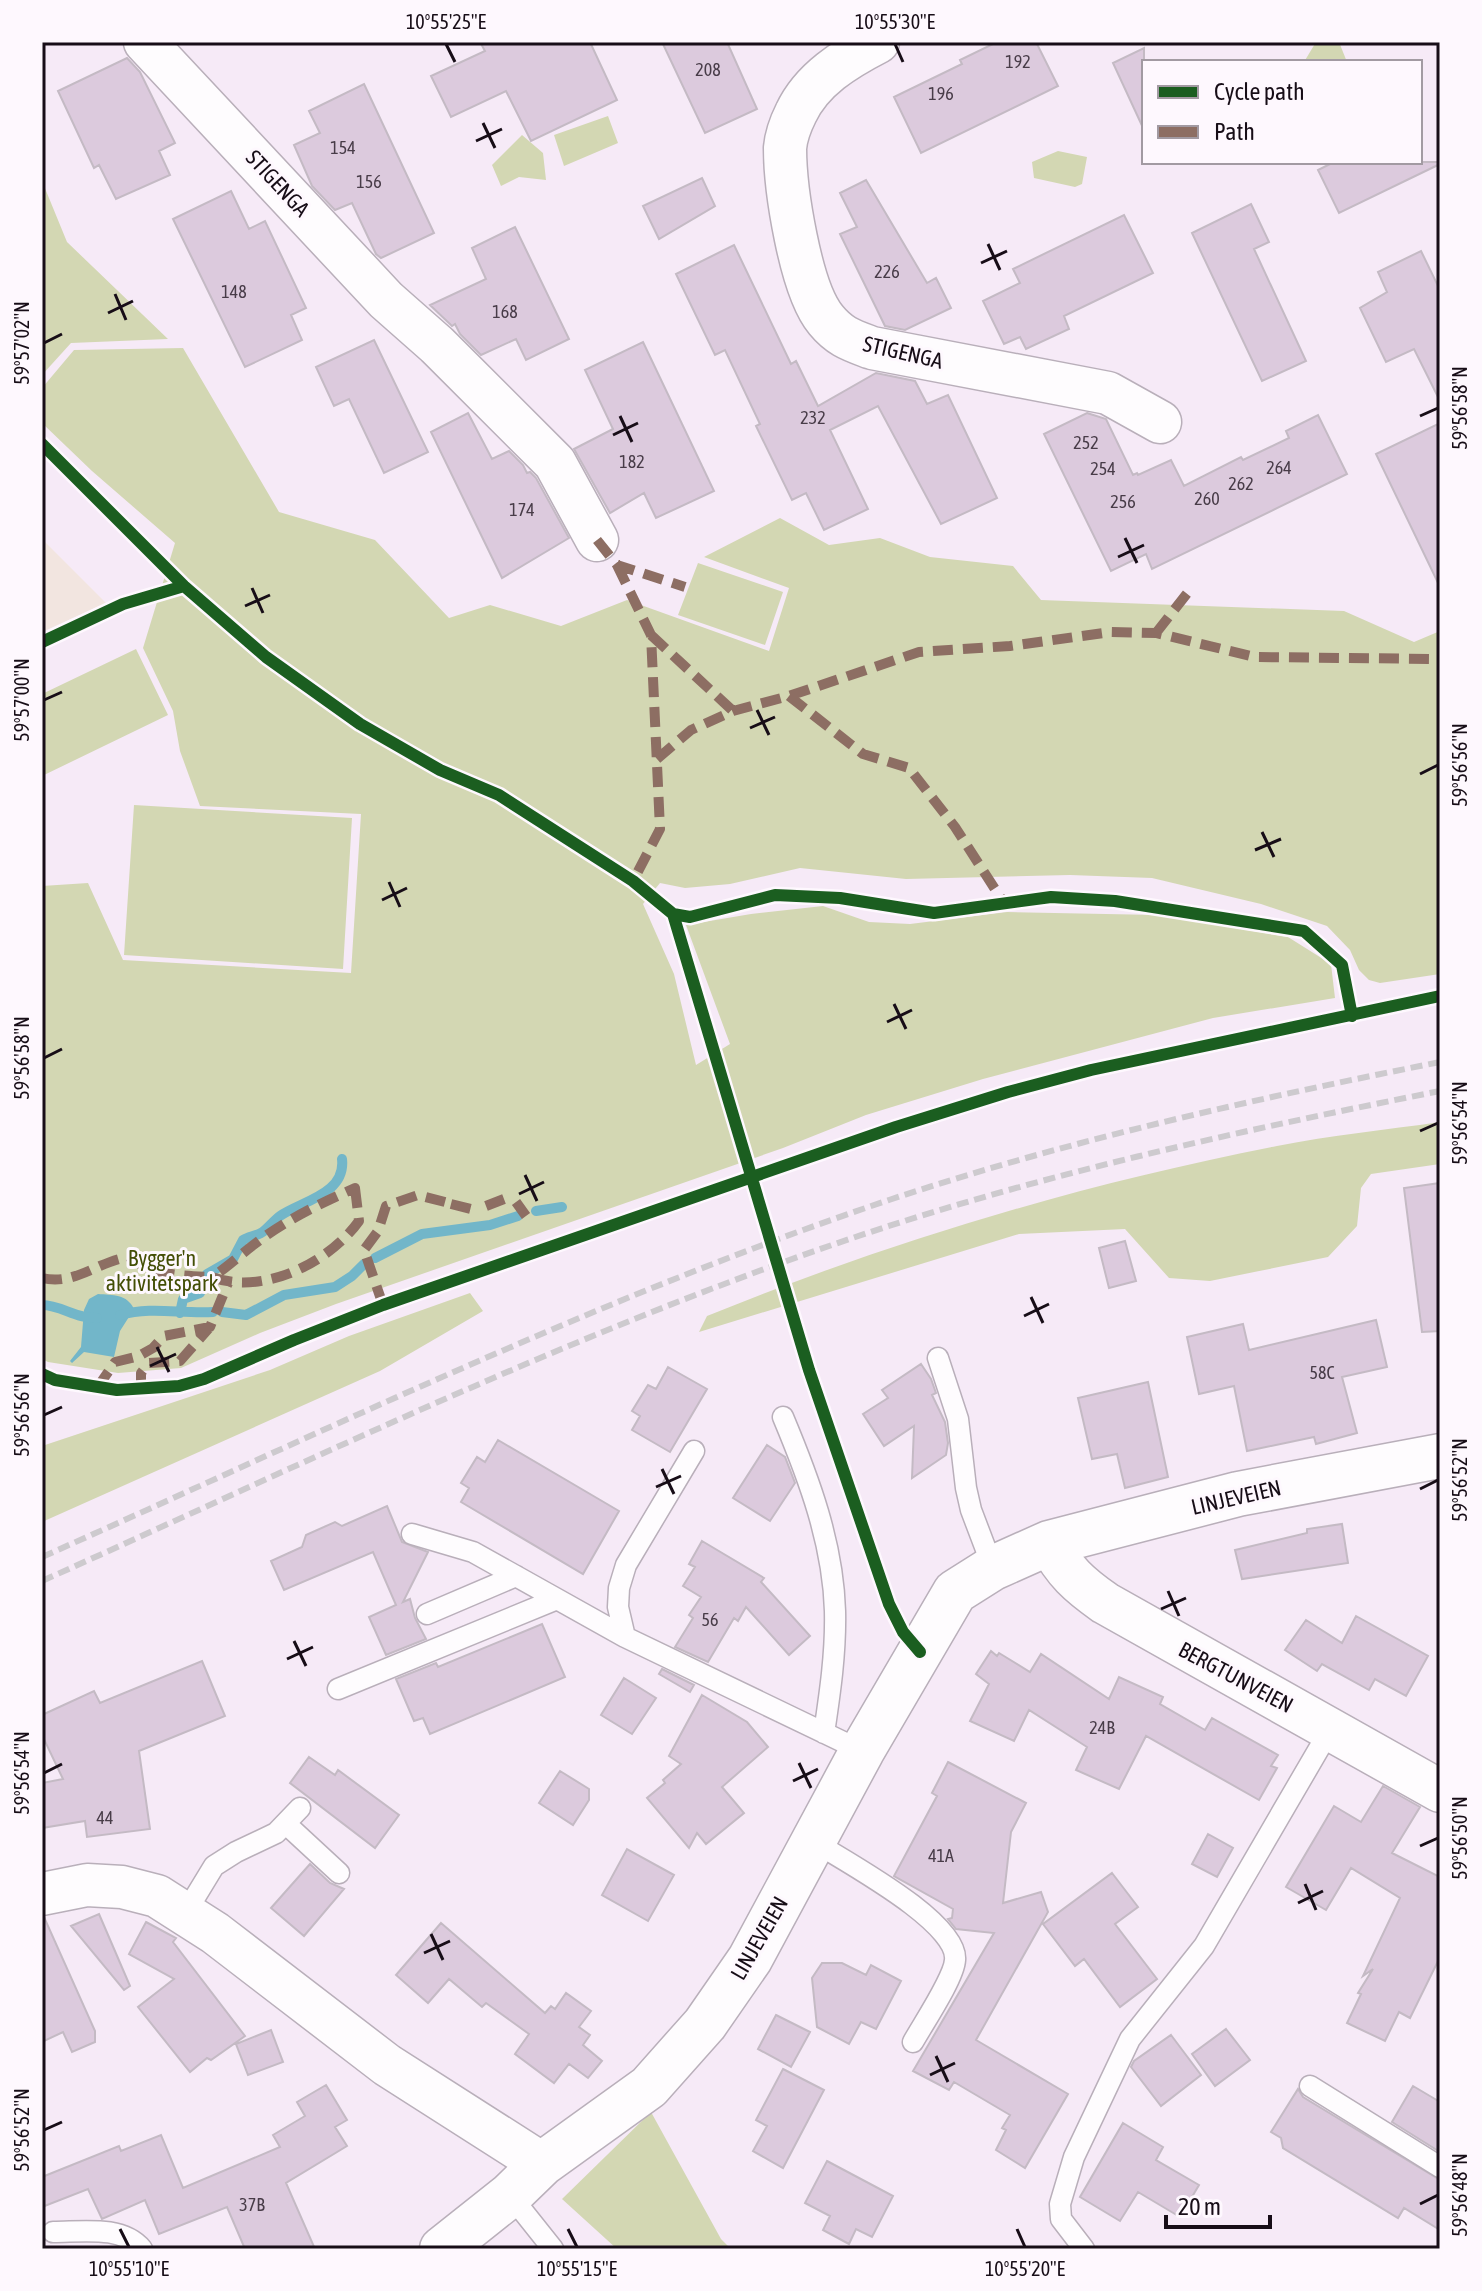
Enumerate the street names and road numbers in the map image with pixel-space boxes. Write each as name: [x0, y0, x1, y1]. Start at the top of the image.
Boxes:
street label: STIGENGA: [241, 145, 315, 222]
street label: STIGENGA: [861, 330, 946, 374]
street label: LINJEVEIEN: [1188, 1474, 1284, 1520]
street label: BERGTUNVEIEN: [1174, 1636, 1298, 1718]
street label: LINJEVEIEN: [725, 1892, 793, 1984]

